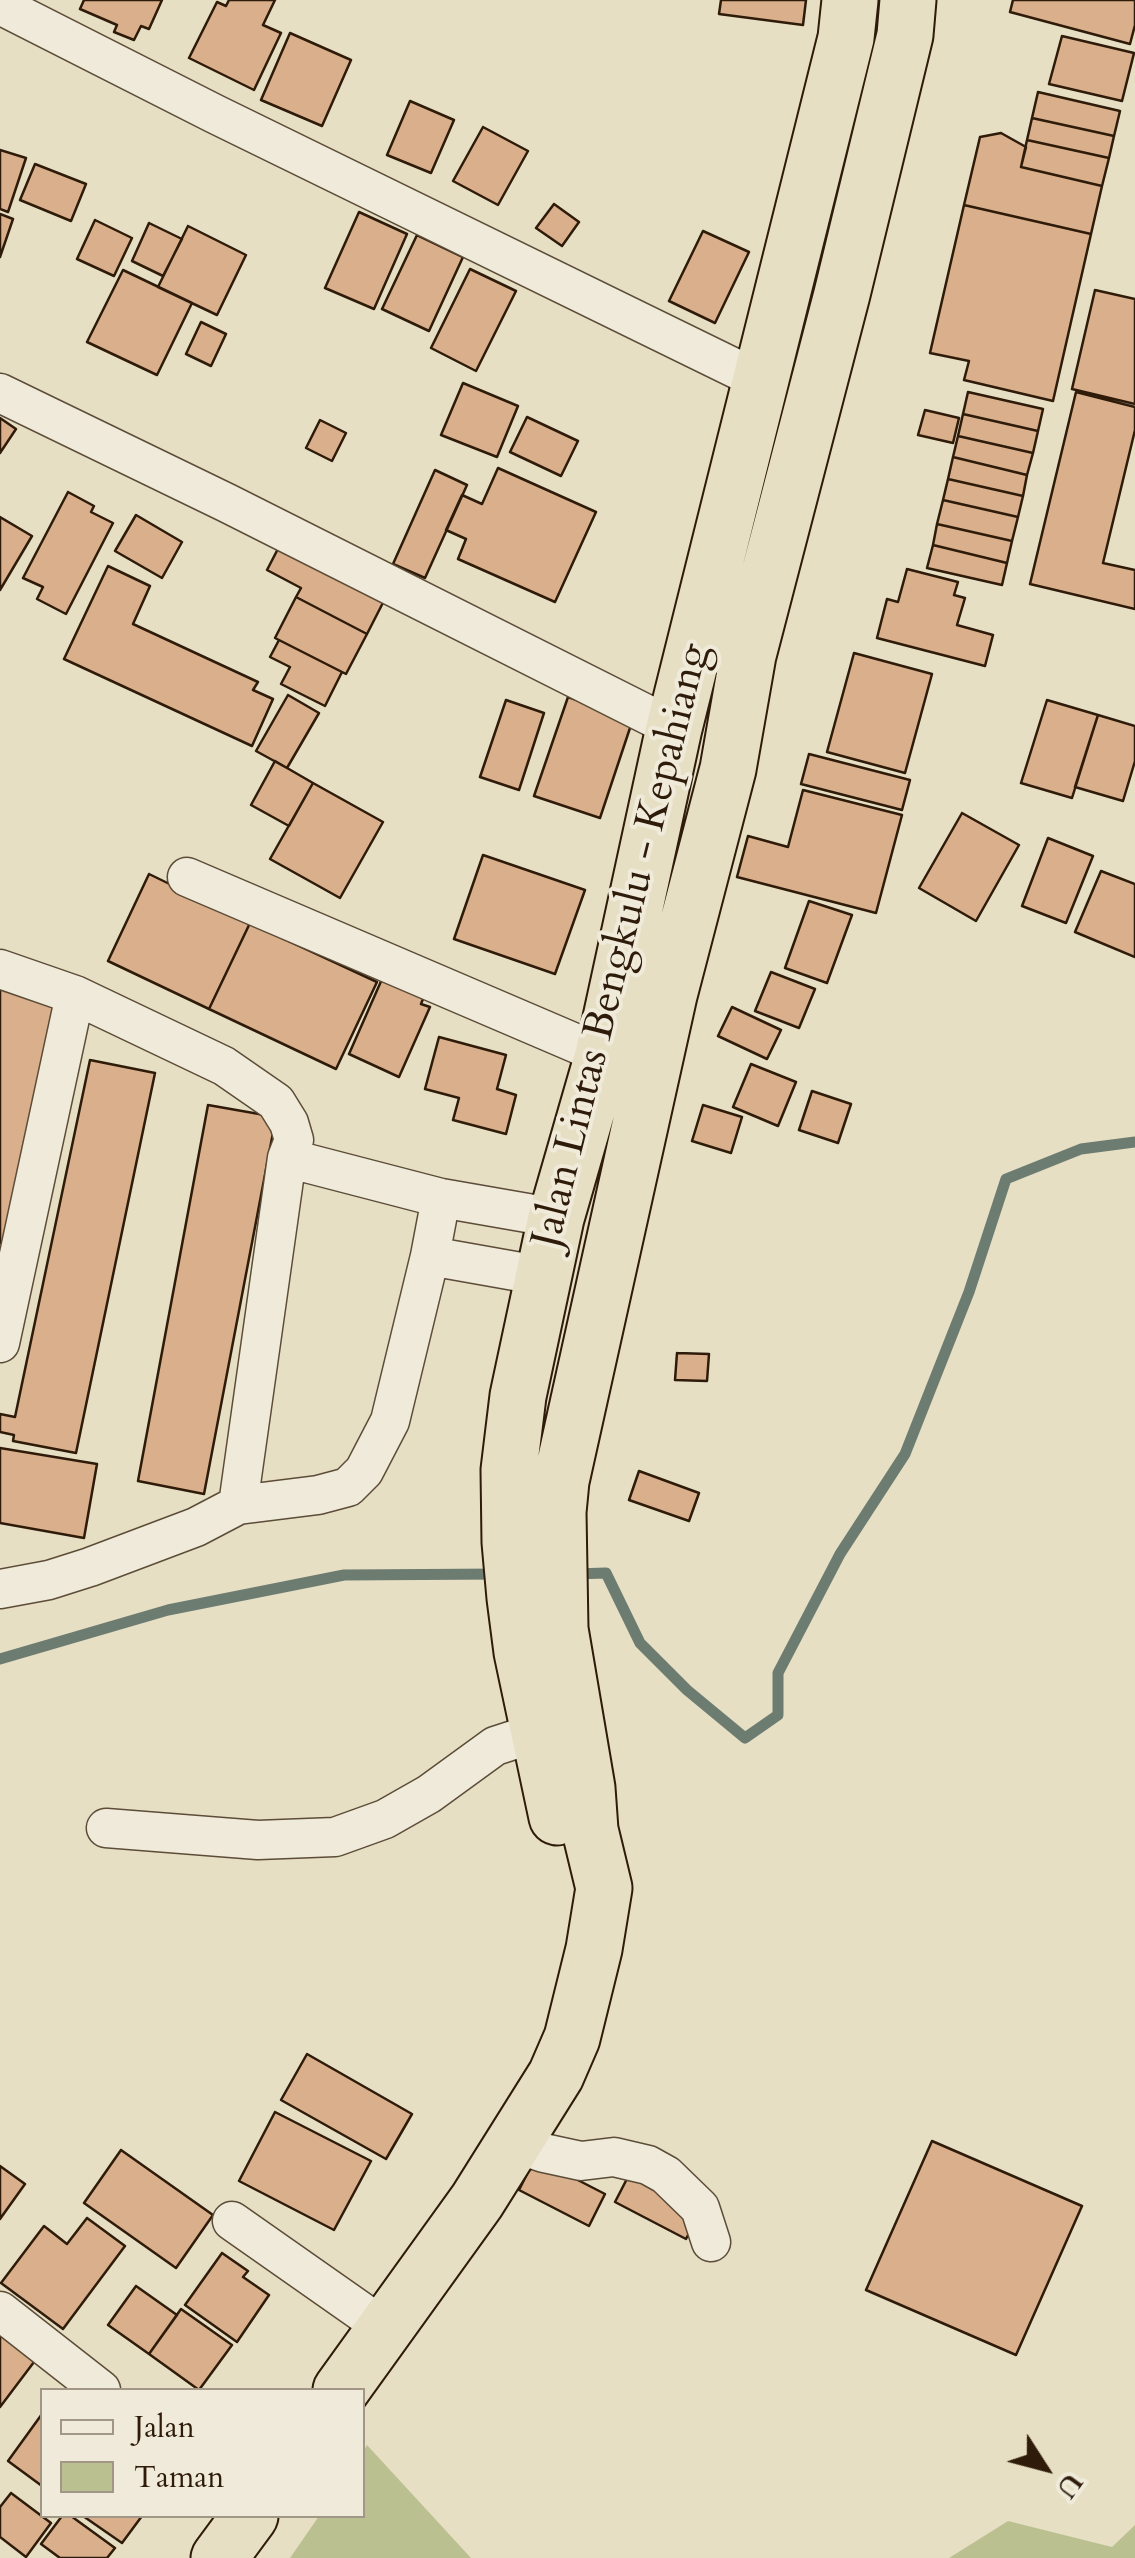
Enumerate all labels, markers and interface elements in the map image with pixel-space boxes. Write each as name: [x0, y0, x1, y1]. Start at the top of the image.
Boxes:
street label: Jalan Lintas Bengkulu - Kepahiang: [523, 639, 723, 1253]
legend: [40, 2388, 365, 2518]
text: Jalan: [134, 2407, 195, 2448]
north arrow: [995, 2418, 1095, 2518]
text: Taman: [134, 2457, 224, 2498]
text: U: [1047, 2465, 1091, 2506]

